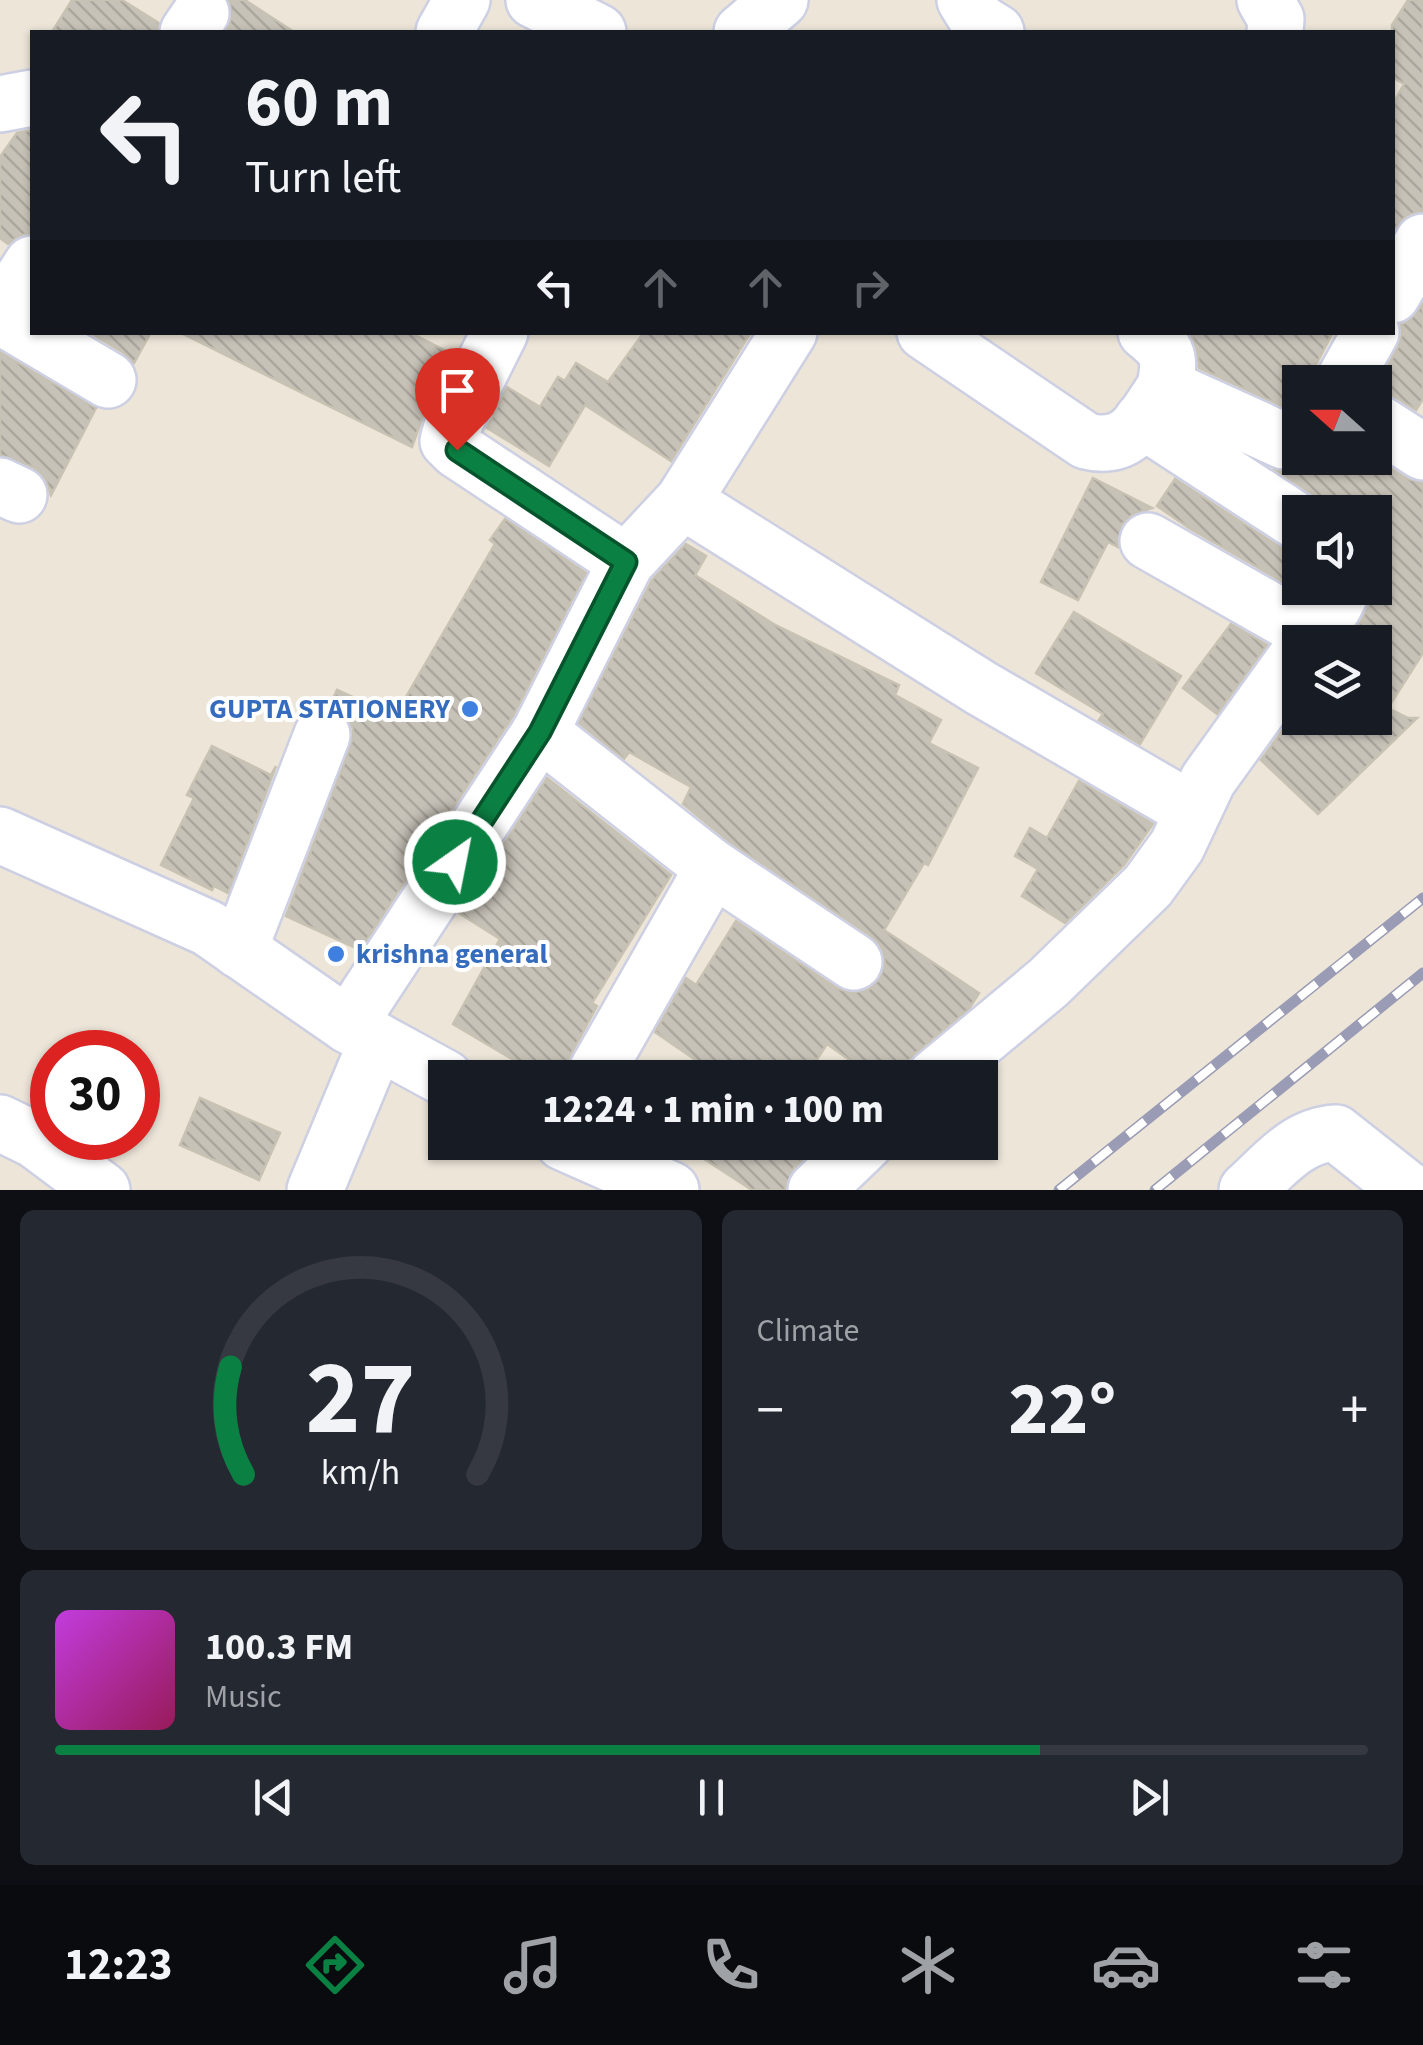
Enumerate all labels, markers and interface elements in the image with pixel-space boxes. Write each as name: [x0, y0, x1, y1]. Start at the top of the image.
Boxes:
text: 60 m: [245, 53, 393, 153]
icon: left: [80, 70, 210, 200]
text: Turn left: [245, 146, 401, 210]
icon: left: [528, 260, 583, 315]
icon: ahead: [633, 260, 688, 315]
icon: ahead: [738, 260, 793, 315]
icon: right: [843, 260, 898, 315]
pin: [415, 348, 500, 451]
icon: arrive: [430, 363, 485, 418]
north arrow: [1282, 365, 1392, 475]
map controls: [1282, 365, 1392, 735]
button: sound: [1282, 495, 1392, 605]
button: layers: [1282, 625, 1392, 735]
place label: GUPTA STATIONERY: [209, 689, 450, 729]
marker: GUPTA STATIONERY: [459, 698, 481, 720]
position arrow: [403, 810, 507, 914]
place label: krishna general: [356, 934, 548, 974]
marker: krishna general: [325, 943, 347, 965]
speed limit sign: 30: [30, 1030, 160, 1160]
text: 12:24 · 1 min · 100 m: [542, 1083, 884, 1137]
text: Climate: [757, 1308, 859, 1354]
text: 27: [306, 1326, 416, 1474]
text: 22°: [1008, 1356, 1116, 1463]
text: −: [757, 1372, 784, 1450]
text: +: [1341, 1372, 1368, 1450]
text: km/h: [321, 1447, 400, 1498]
text: 100.3 FM: [205, 1620, 353, 1674]
text: Music: [205, 1674, 282, 1720]
icon: previous: [246, 1770, 301, 1825]
icon: pause: [684, 1770, 739, 1825]
icon: next: [1122, 1770, 1177, 1825]
icon: directions: [300, 1930, 370, 2000]
icon: music: [498, 1930, 568, 2000]
icon: phone: [696, 1930, 766, 2000]
icon: climate: [893, 1930, 963, 2000]
icon: car: [1091, 1930, 1161, 2000]
icon: filters: [1289, 1930, 1359, 2000]
text: 12:23: [64, 1933, 172, 1997]

